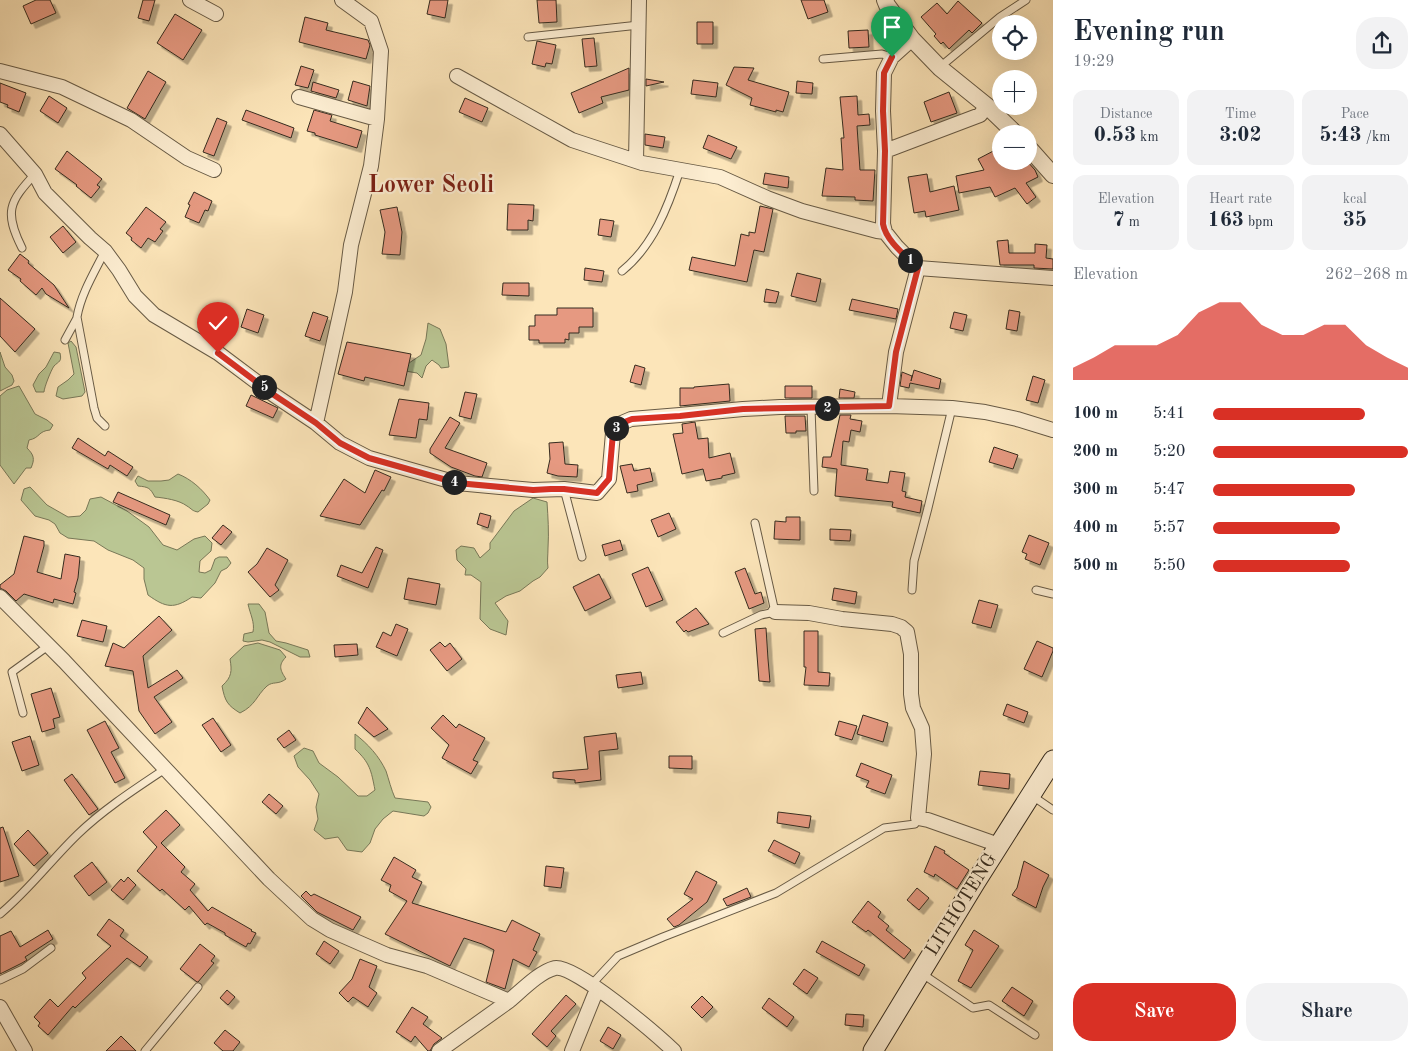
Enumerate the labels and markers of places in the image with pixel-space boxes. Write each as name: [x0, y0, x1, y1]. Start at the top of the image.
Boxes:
pin: [871, 6, 913, 57]
pin: 1: [898, 248, 922, 272]
pin: [197, 302, 239, 353]
pin: 5: [252, 374, 276, 400]
pin: 2: [814, 396, 840, 420]
pin: 3: [604, 416, 628, 440]
pin: 4: [442, 470, 466, 494]

